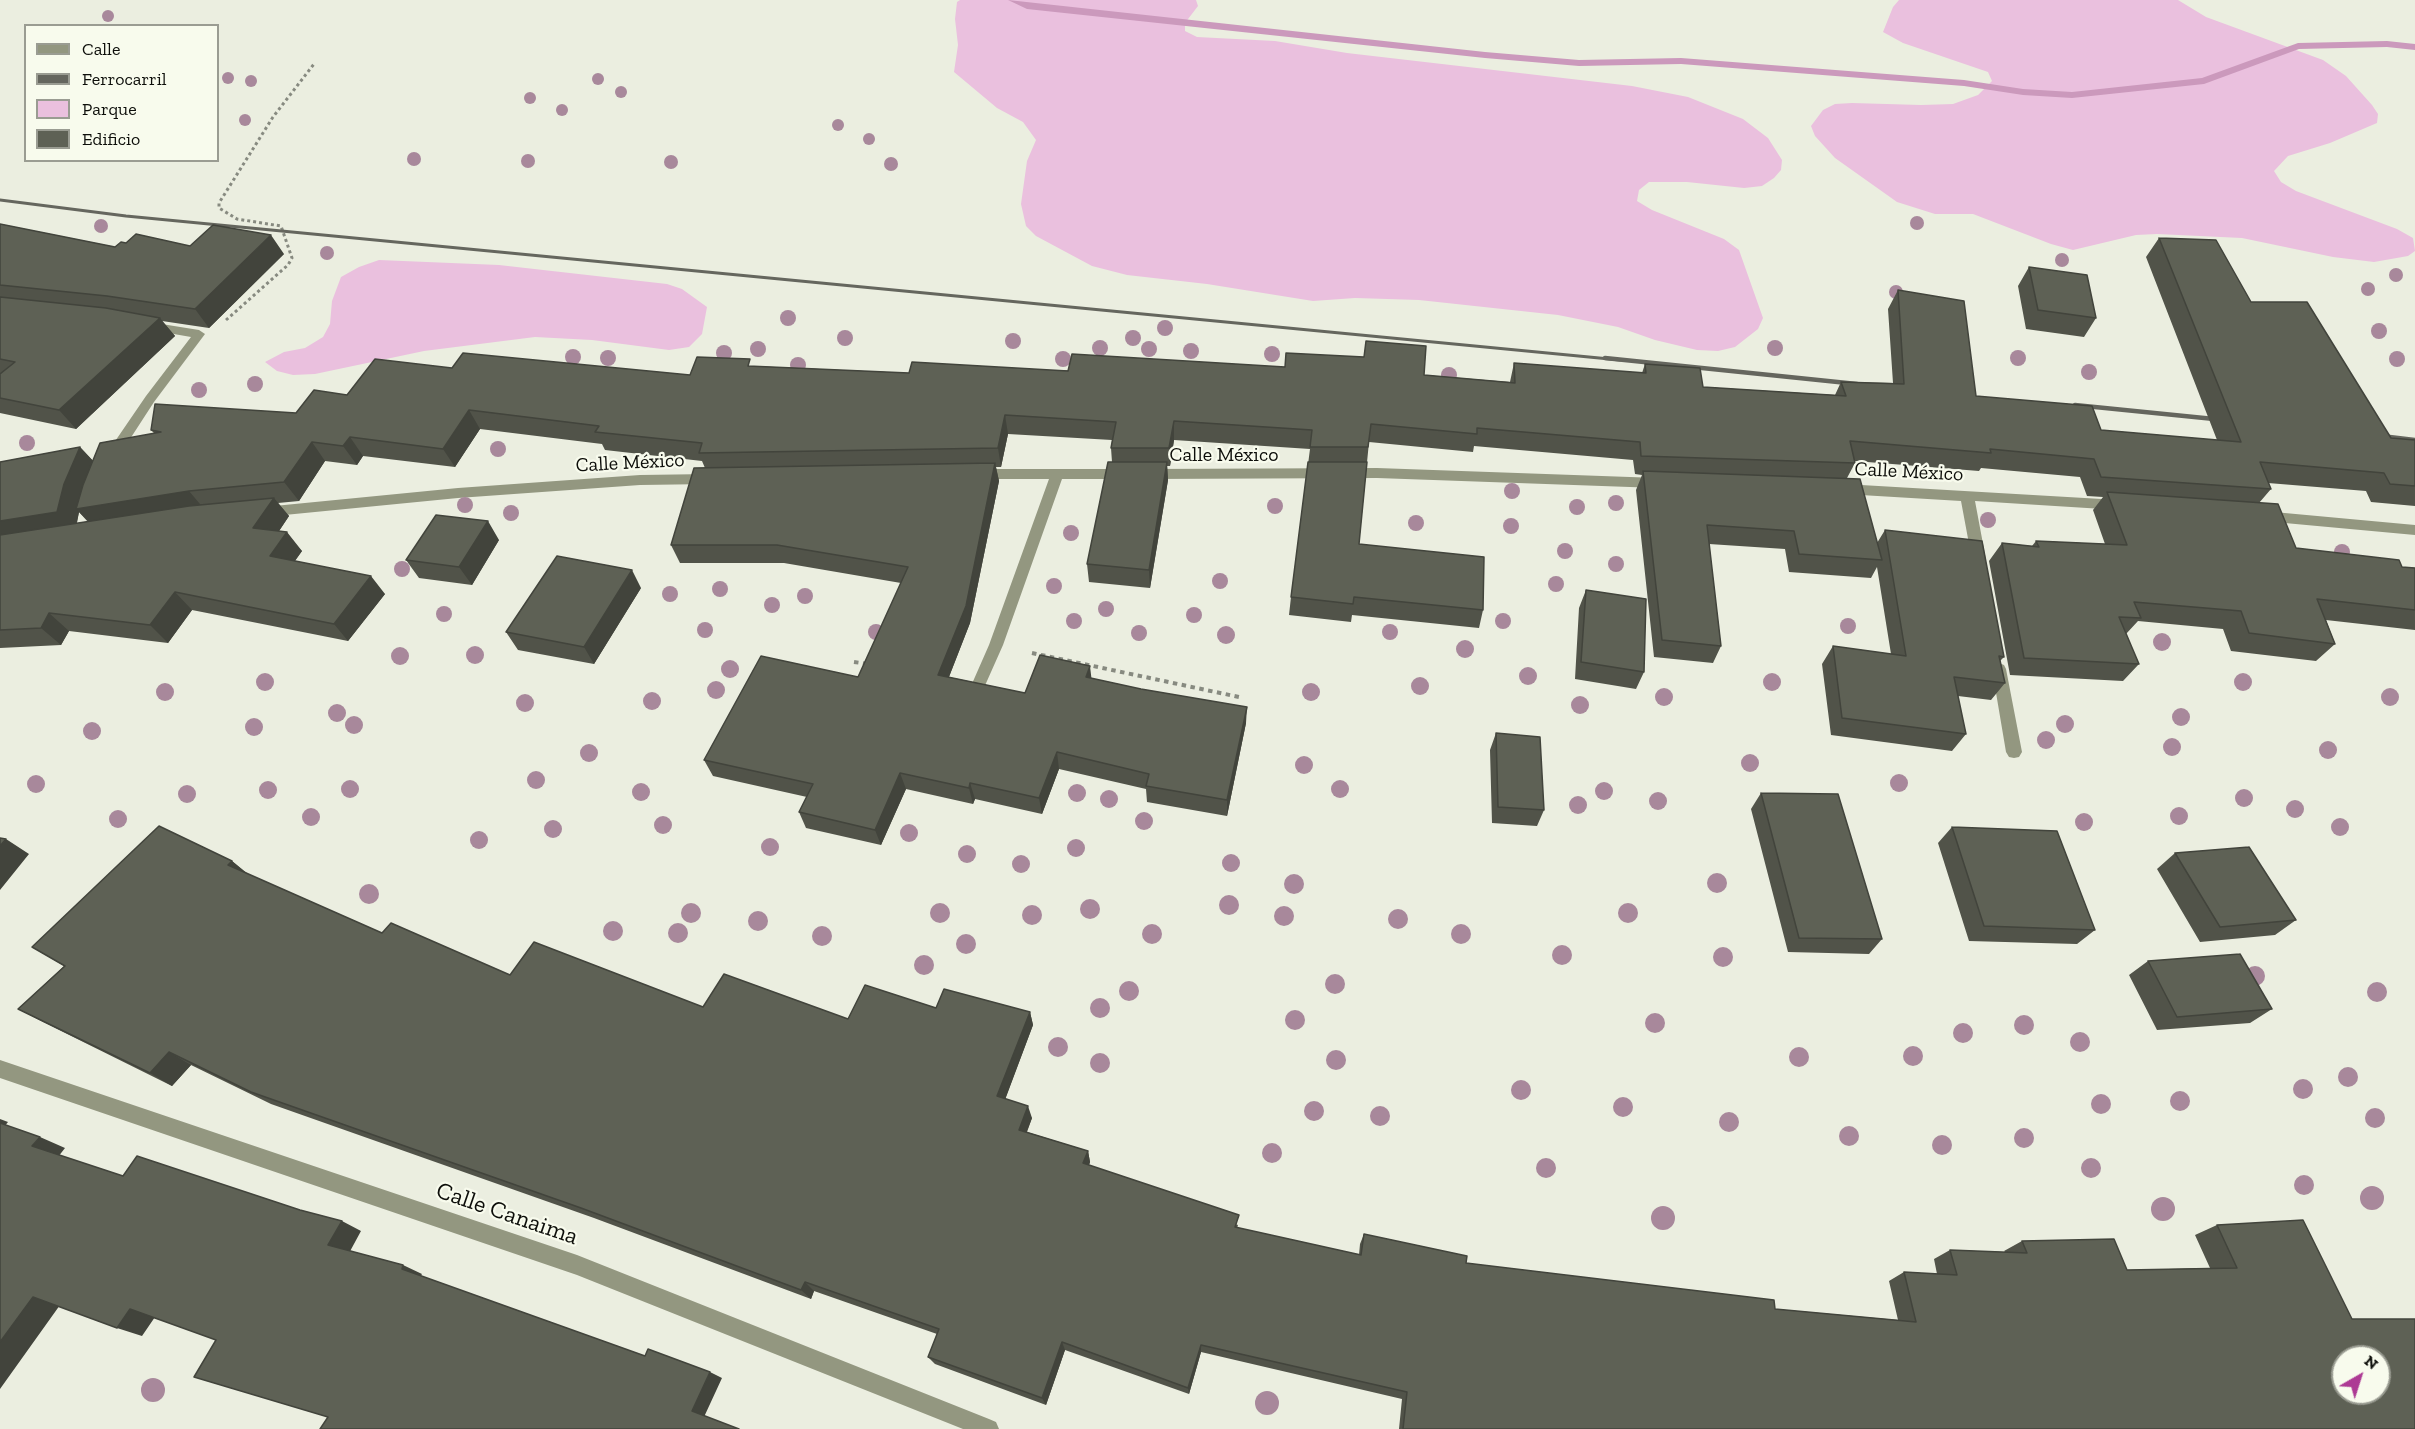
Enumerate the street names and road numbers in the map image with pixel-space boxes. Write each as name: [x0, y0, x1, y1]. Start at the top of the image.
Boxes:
street label: Calle México: [1170, 443, 1278, 467]
street label: Calle México: [575, 448, 685, 478]
street label: Calle México: [1854, 457, 1964, 487]
street label: Calle Canaima: [432, 1176, 582, 1252]

